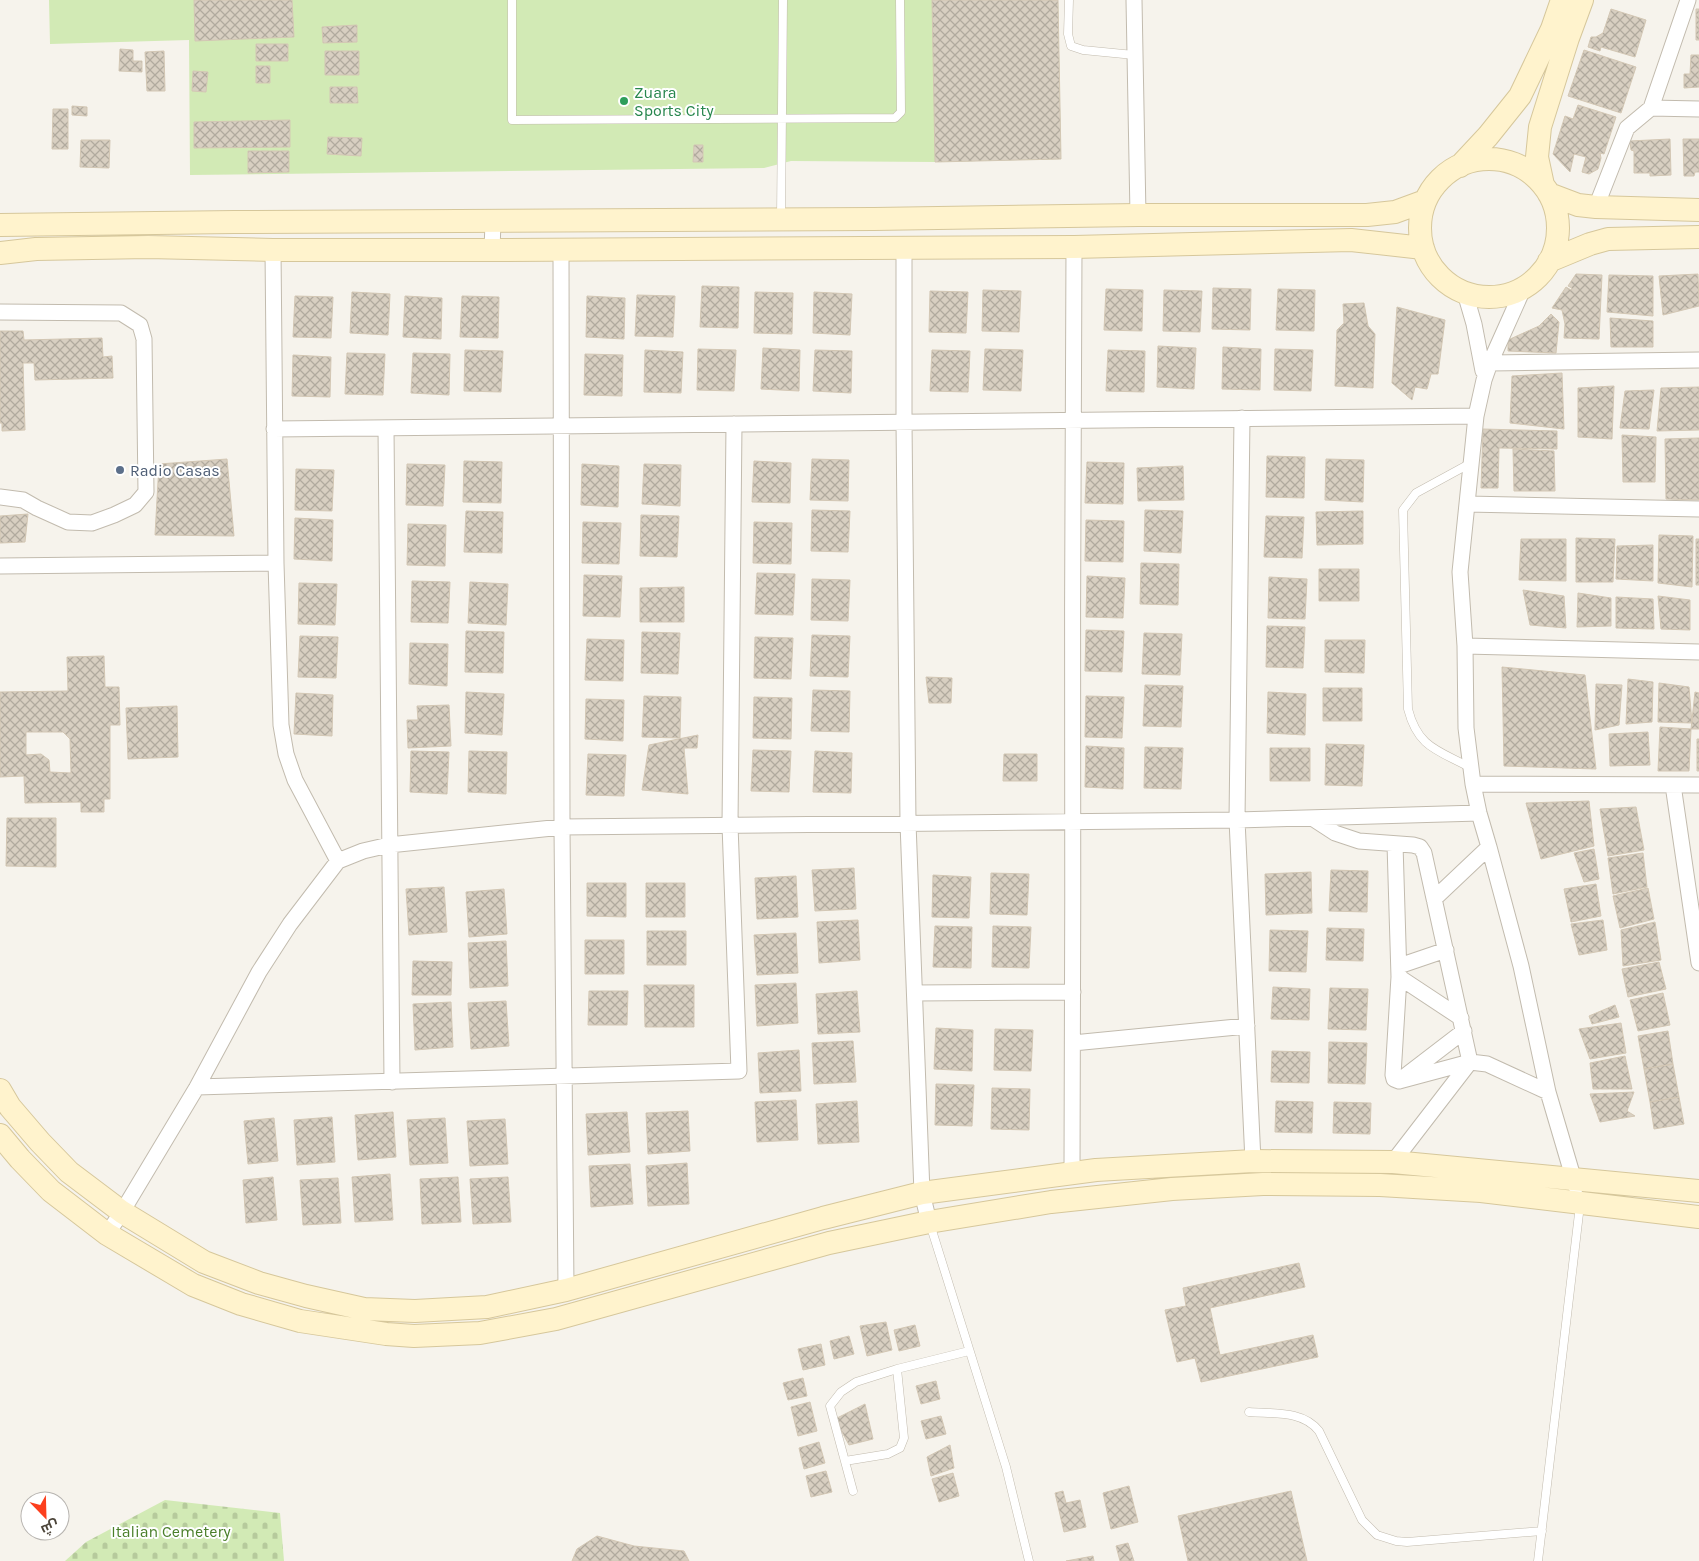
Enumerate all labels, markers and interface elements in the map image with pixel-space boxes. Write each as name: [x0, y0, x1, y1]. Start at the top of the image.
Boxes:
place label: Zuara Sports City: [634, 83, 714, 120]
marker: Zuara Sports City: [618, 95, 630, 107]
place label: Radio Casas: [130, 461, 220, 480]
marker: Radio Casas: [114, 464, 126, 476]
north arrow: [20, 1491, 70, 1541]
text: ش: [38, 1516, 61, 1539]
park label: Italian Cemetery: [111, 1522, 231, 1541]

